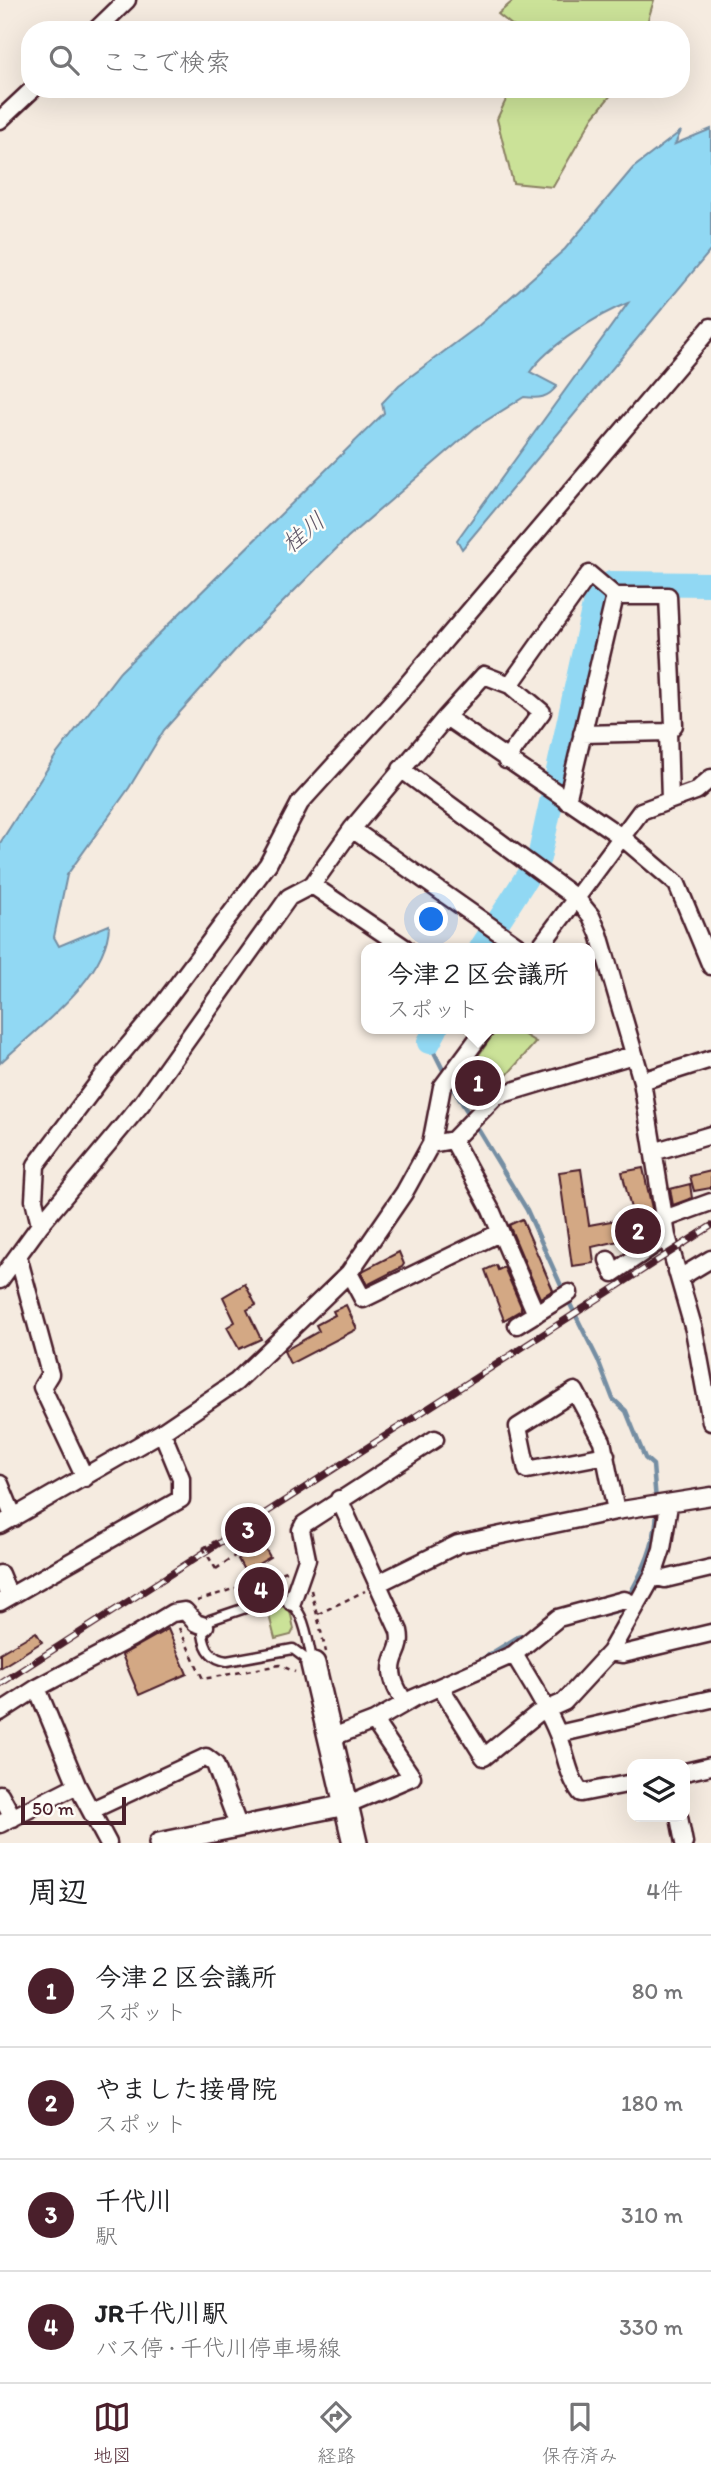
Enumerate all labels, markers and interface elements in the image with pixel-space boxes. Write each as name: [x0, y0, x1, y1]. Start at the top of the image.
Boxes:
search box: [21, 21, 690, 98]
icon: search: [45, 41, 83, 79]
text: ここで検索: [101, 46, 231, 78]
water label: 桂川: [275, 506, 331, 558]
your location: [414, 902, 448, 936]
popup: [361, 943, 595, 1034]
text: 今津２区会議所: [387, 958, 569, 990]
text: スポット: [387, 995, 479, 1023]
pin: 1: [455, 1057, 501, 1109]
pin: 2: [615, 1205, 661, 1257]
pin: 3: [225, 1504, 271, 1556]
pin: 4: [238, 1564, 284, 1616]
map controls: [627, 1759, 690, 1822]
button: layers: [627, 1759, 690, 1822]
scale bar: [21, 1794, 126, 1826]
text: 50 m: [32, 1797, 74, 1820]
text: 周辺: [28, 1873, 88, 1910]
text: 4件: [646, 1877, 683, 1905]
text: 今津２区会議所: [95, 1961, 277, 1993]
text: 1: [46, 1977, 56, 2005]
text: 80 m: [632, 1977, 683, 2005]
text: スポット: [95, 1998, 187, 2026]
text: やました接骨院: [95, 2073, 277, 2105]
text: 2: [45, 2089, 57, 2117]
text: 180 m: [621, 2089, 683, 2117]
text: スポット: [95, 2110, 187, 2138]
text: 千代川: [95, 2185, 173, 2217]
text: 3: [45, 2201, 57, 2229]
text: 310 m: [621, 2201, 683, 2229]
text: 駅: [95, 2222, 118, 2250]
text: JR千代川駅: [95, 2297, 228, 2329]
text: 4: [44, 2313, 58, 2341]
text: 330 m: [619, 2313, 683, 2341]
text: バス停 · 千代川停車場線: [95, 2334, 341, 2362]
tab: 地図: [93, 2398, 131, 2467]
tab: 経路: [317, 2398, 356, 2467]
tab: 保存済み: [542, 2398, 618, 2467]

